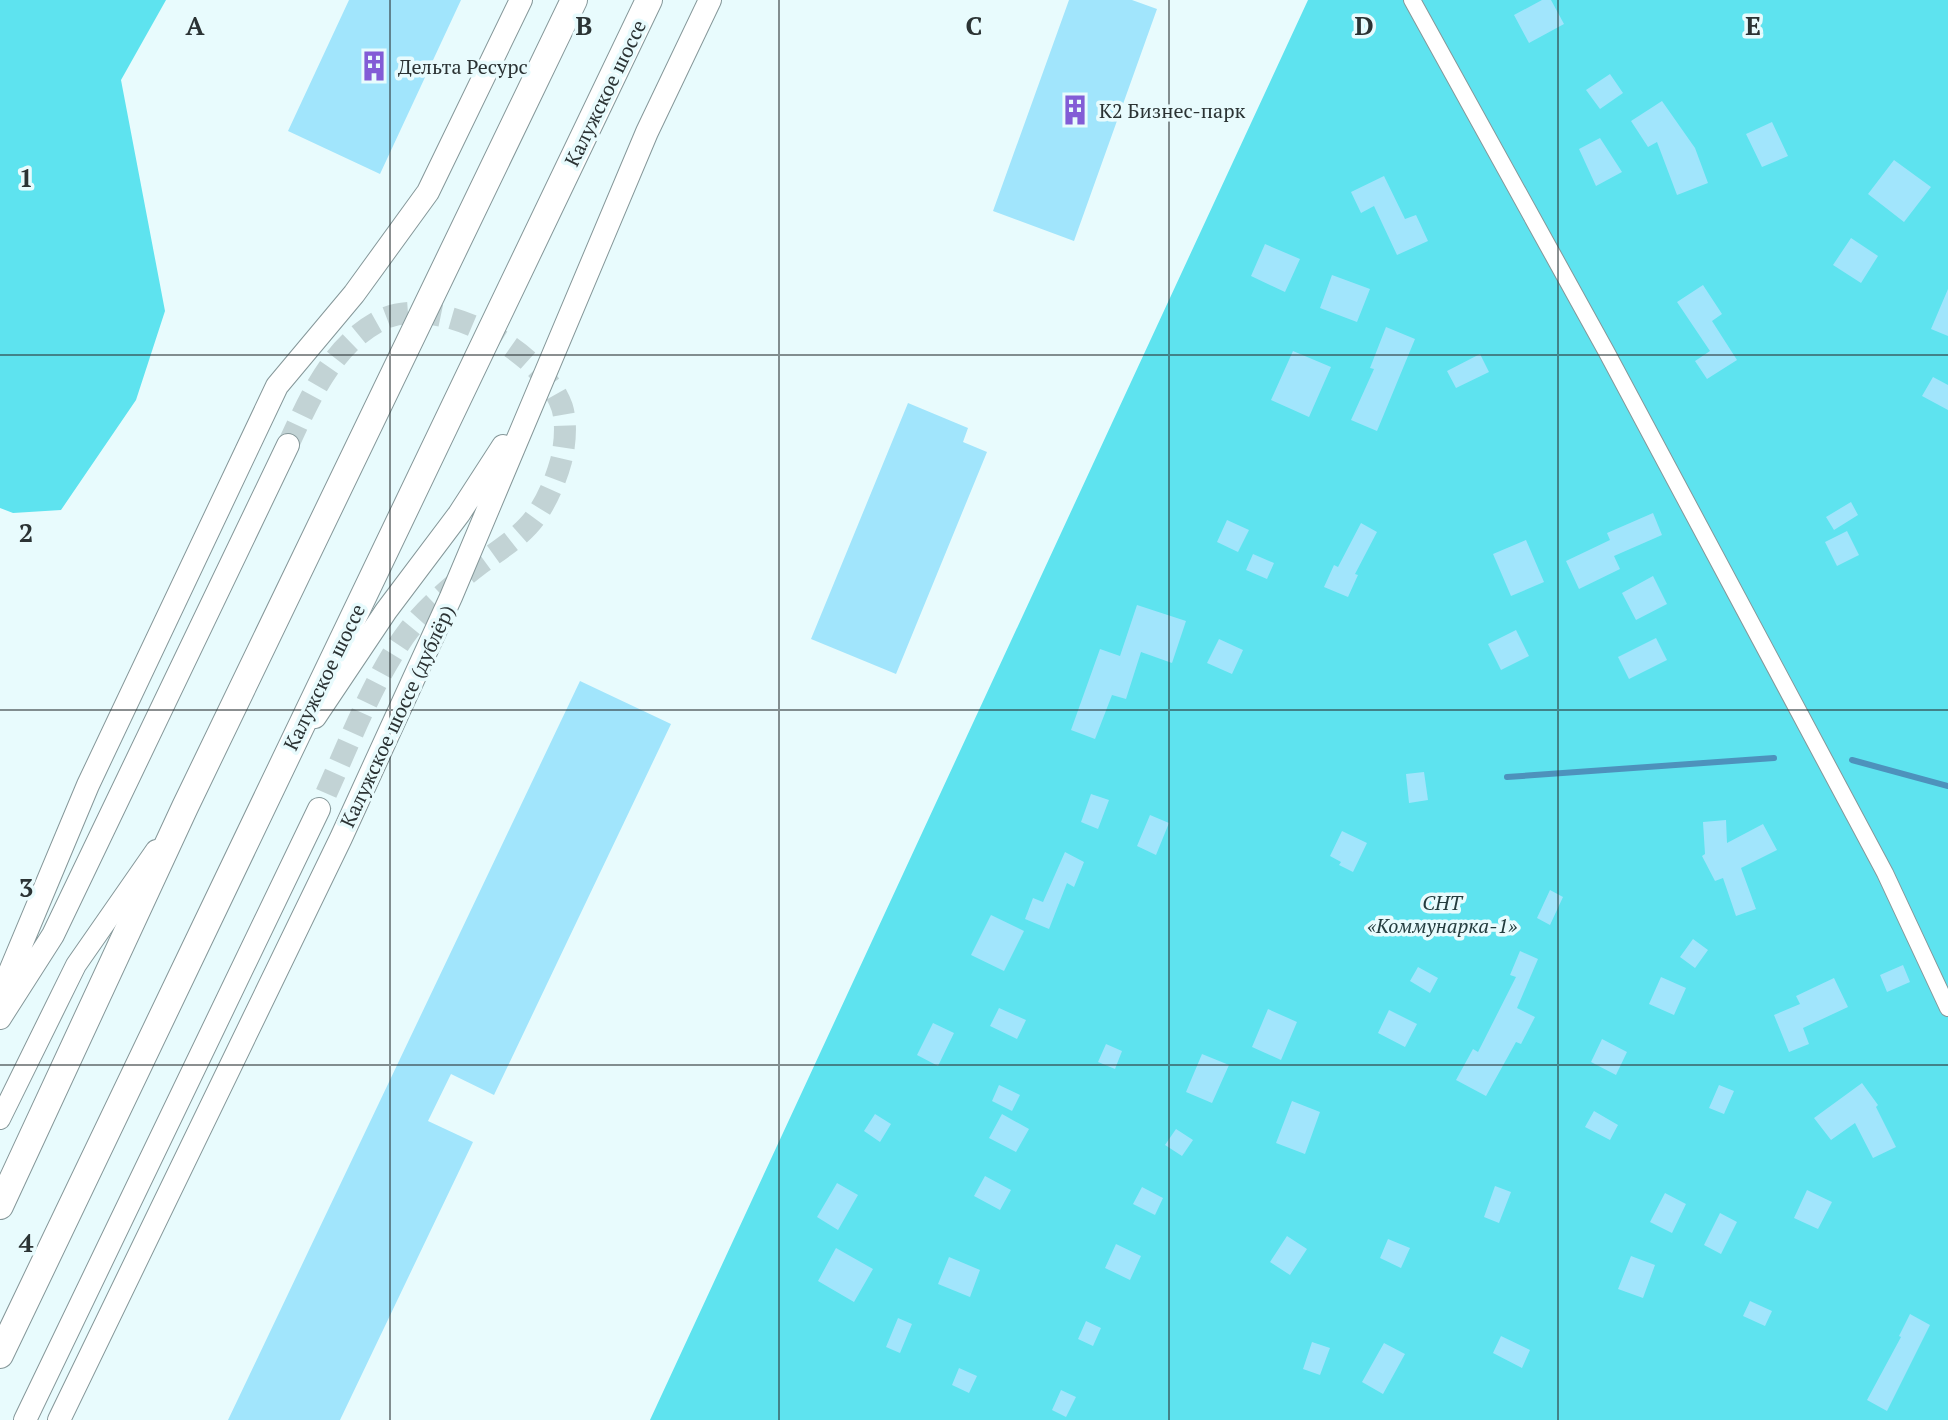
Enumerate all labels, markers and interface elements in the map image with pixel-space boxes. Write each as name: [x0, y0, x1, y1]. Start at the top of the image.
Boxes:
text: A: [186, 8, 205, 42]
text: B: [576, 8, 592, 42]
text: C: [966, 8, 982, 42]
text: D: [1354, 8, 1374, 42]
text: E: [1745, 8, 1761, 42]
street label: Калужское шоссе: [558, 15, 652, 171]
building icon: Дельта Ресурс: [357, 49, 391, 83]
place label: Дельта Ресурс: [398, 53, 528, 80]
building icon: К2 Бизнес-парк: [1058, 93, 1092, 127]
place label: К2 Бизнес-парк: [1099, 97, 1245, 124]
text: 1: [19, 160, 33, 194]
text: 2: [19, 515, 33, 549]
street label: Калужское шоссе: [277, 599, 371, 755]
street label: Калужское шоссе (дублёр): [334, 600, 460, 832]
text: 3: [19, 870, 33, 904]
park label: СНТ «Коммунарка-1»: [1367, 889, 1518, 939]
text: 4: [19, 1225, 34, 1259]

